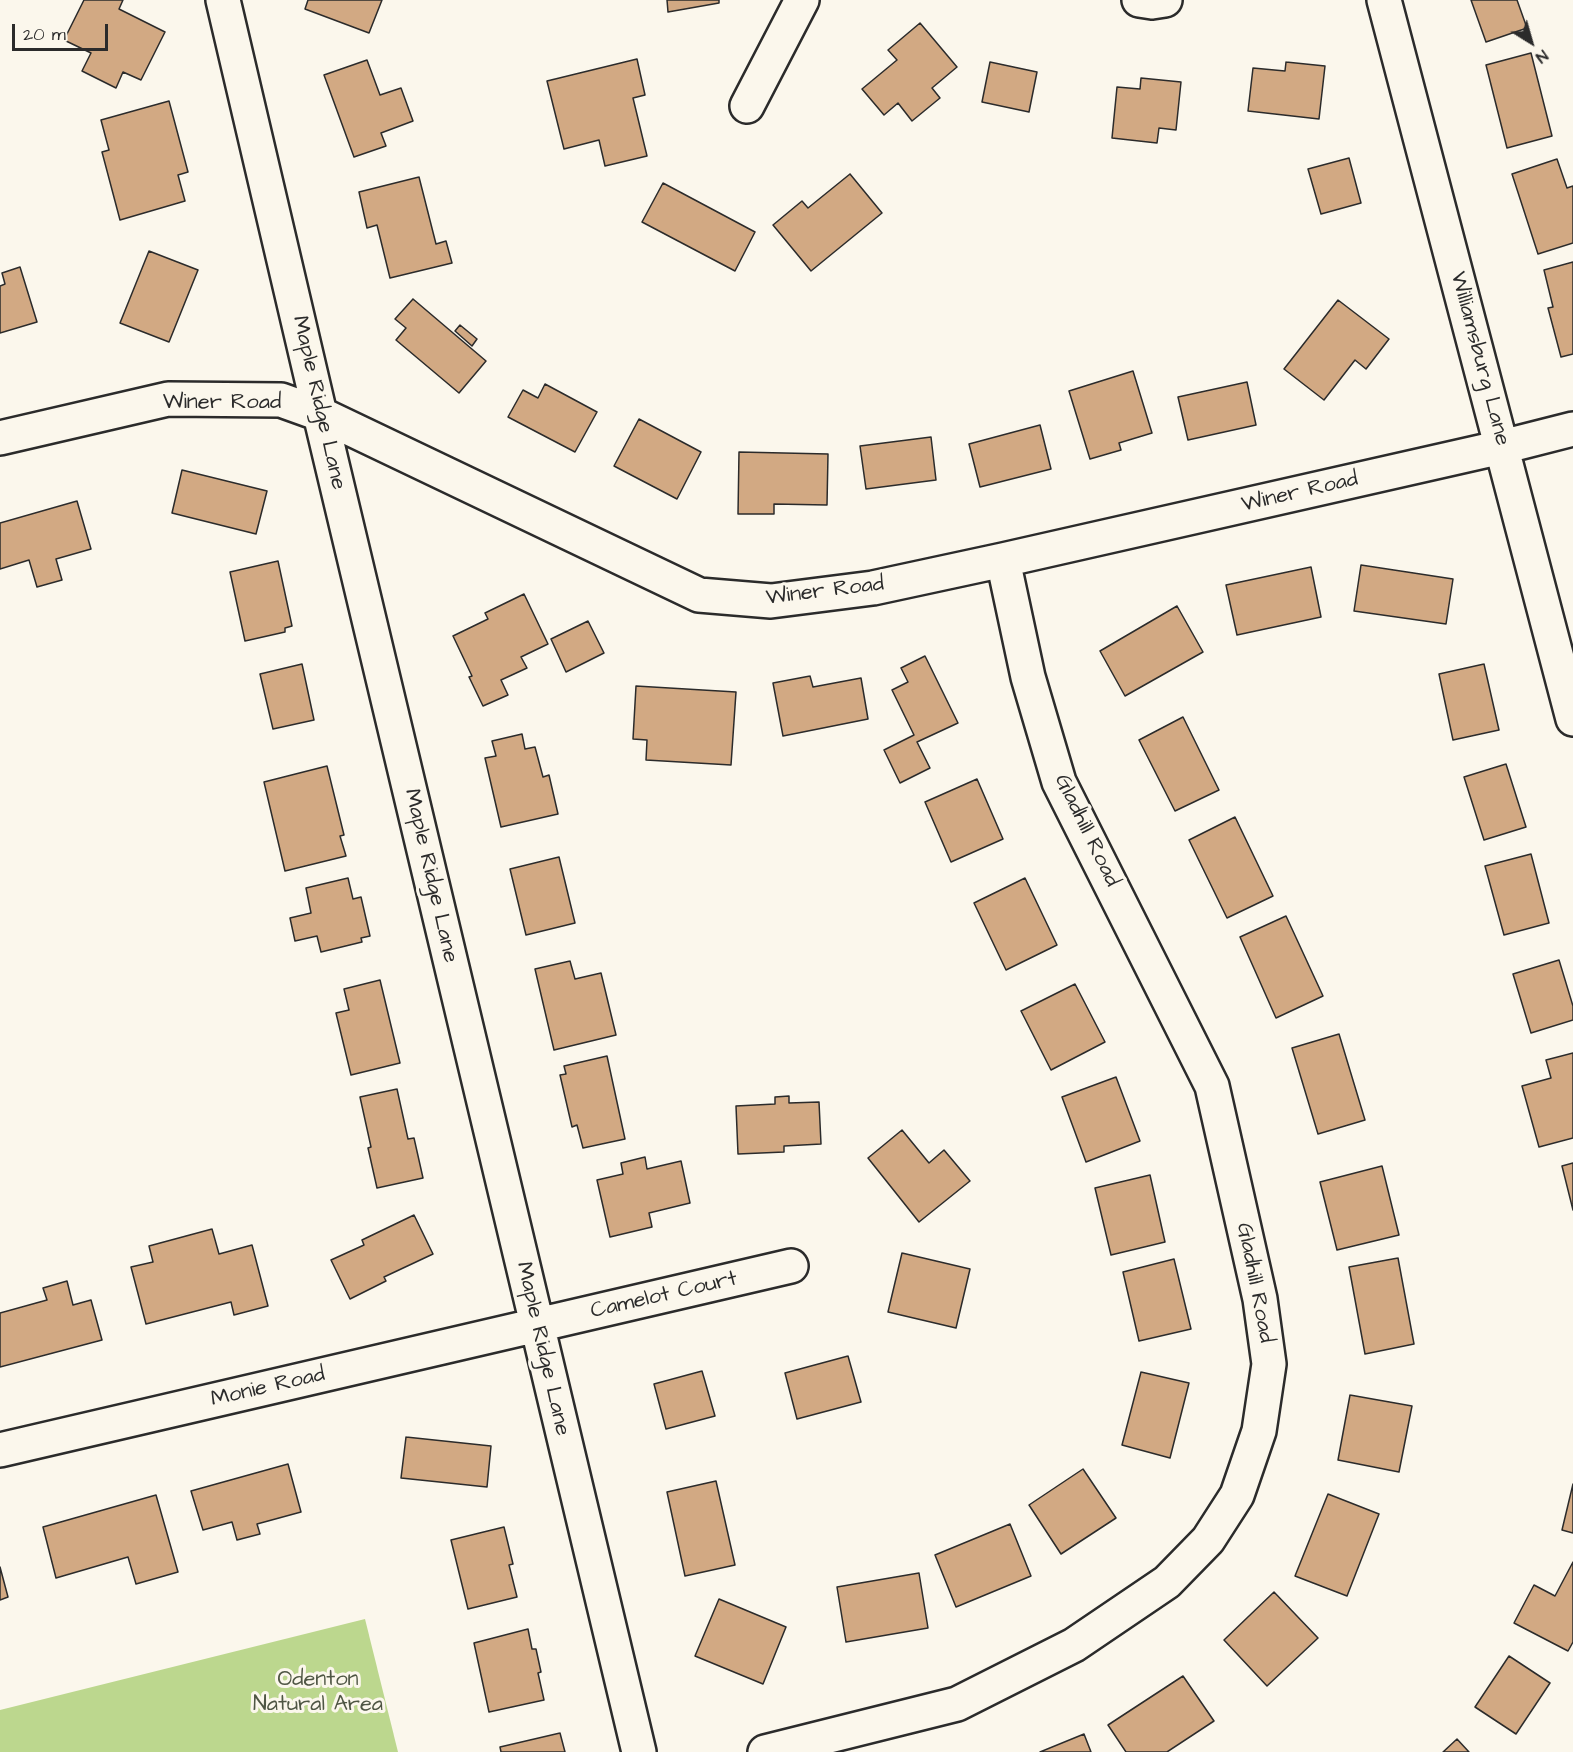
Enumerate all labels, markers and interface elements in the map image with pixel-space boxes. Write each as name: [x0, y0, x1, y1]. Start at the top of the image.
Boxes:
scale bar: [15, 12, 111, 50]
north arrow: [1501, 12, 1561, 72]
text: 20 m: [23, 22, 66, 47]
text: N: [1531, 45, 1552, 68]
street label: Williamsburg Lane: [1443, 269, 1515, 449]
street label: Maple Ridge Lane: [285, 314, 351, 492]
street label: Winer Road: [163, 390, 281, 416]
street label: Winer Road: [1239, 467, 1361, 519]
street label: Winer Road: [765, 572, 885, 612]
street label: Gladhill Road: [1047, 771, 1125, 891]
street label: Maple Ridge Lane: [397, 787, 463, 965]
street label: Gladhill Road: [1229, 1221, 1279, 1345]
street label: Maple Ridge Lane: [509, 1260, 575, 1438]
street label: Camelot Court: [588, 1266, 740, 1326]
street label: Monie Road: [208, 1362, 328, 1414]
park label: Odenton Natural Area: [253, 1667, 383, 1718]

